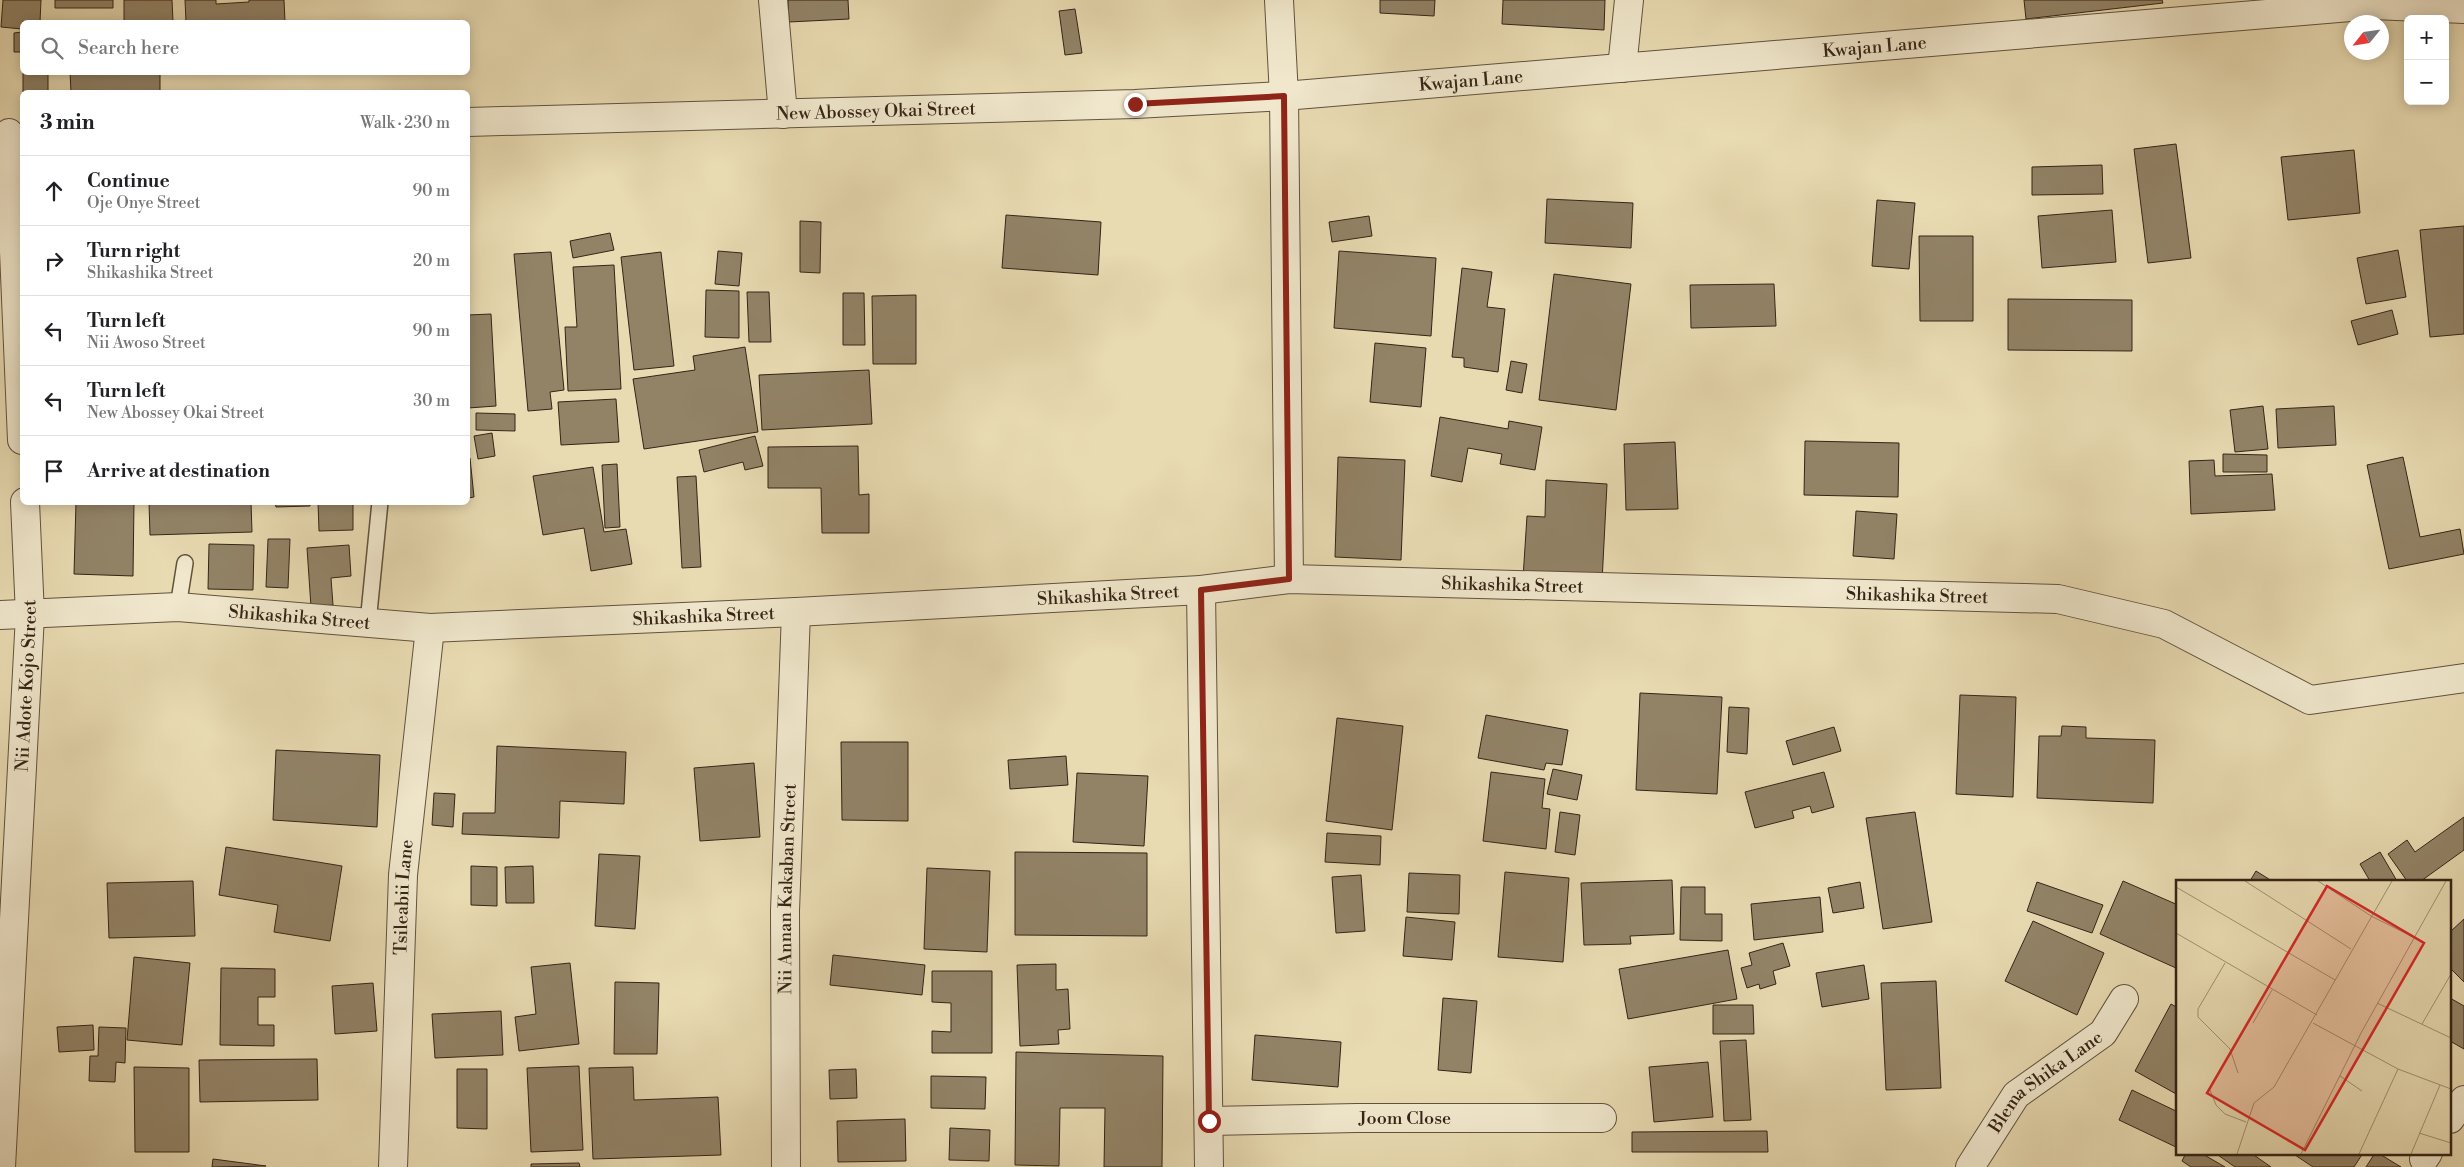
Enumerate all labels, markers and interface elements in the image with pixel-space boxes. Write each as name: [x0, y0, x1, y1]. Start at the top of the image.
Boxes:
north arrow: [2344, 15, 2389, 60]
map controls: [2404, 15, 2449, 105]
button: +: [2404, 15, 2449, 60]
search box: [20, 20, 470, 75]
street label: Kwajan Lane: [1821, 31, 1928, 63]
icon: search: [38, 34, 66, 62]
text: Search here: [78, 36, 179, 60]
button: −: [2404, 60, 2449, 105]
street label: Kwajan Lane: [1418, 65, 1524, 97]
route end: [1124, 93, 1147, 116]
street label: New Abossey Okai Street: [776, 97, 977, 126]
text: 3 min: [40, 110, 95, 136]
text: Walk · 230 m: [360, 113, 450, 133]
text: Continue: [87, 169, 170, 193]
icon: ahead: [40, 177, 68, 205]
text: 90 m: [412, 181, 450, 201]
text: Oje Onye Street: [87, 193, 200, 213]
text: Turn right: [87, 239, 180, 263]
icon: right: [40, 247, 68, 275]
text: 20 m: [413, 251, 450, 271]
text: Shikashika Street: [87, 263, 214, 283]
text: Turn left: [87, 309, 166, 333]
icon: left: [40, 317, 68, 345]
text: 90 m: [412, 321, 450, 341]
text: Nii Awoso Street: [87, 333, 206, 353]
text: Turn left: [87, 379, 166, 403]
icon: left: [40, 387, 68, 415]
text: 30 m: [413, 391, 450, 411]
text: New Abossey Okai Street: [87, 403, 264, 423]
icon: arrive: [40, 457, 68, 485]
text: Arrive at destination: [87, 459, 270, 483]
street label: Shikashika Street: [1441, 572, 1584, 599]
street label: Shikashika Street: [1036, 580, 1181, 611]
street label: Shikashika Street: [1846, 582, 1989, 609]
street label: Nii Adote Kojo Street: [11, 599, 42, 772]
street label: Shikashika Street: [227, 600, 372, 635]
street label: Shikashika Street: [632, 602, 776, 631]
street label: Nii Annan Kakaban Street: [774, 782, 802, 995]
street label: Tsileabii Lane: [389, 838, 419, 955]
inset map: [2176, 880, 2452, 1154]
street label: Blema Shika Lane: [1983, 1026, 2107, 1138]
street label: Joom Close: [1358, 1107, 1451, 1130]
route start: [1198, 1110, 1221, 1133]

